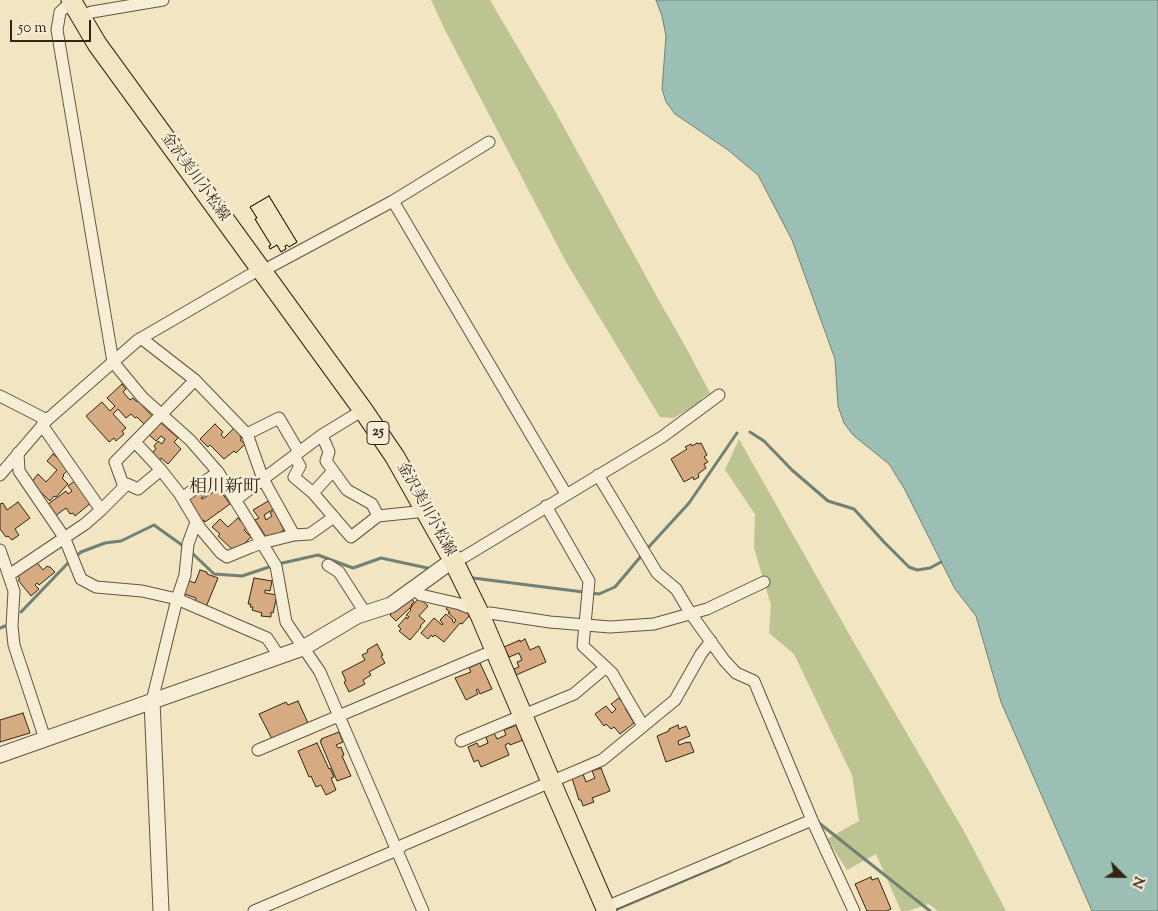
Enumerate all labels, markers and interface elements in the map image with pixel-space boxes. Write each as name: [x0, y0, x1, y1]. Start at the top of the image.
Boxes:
scale bar: [12, 10, 94, 42]
text: 50 m: [18, 18, 47, 39]
street label: 金沢美川小松線: [156, 130, 232, 226]
road number: 25: [367, 422, 389, 444]
street label: 金沢美川小松線: [392, 460, 458, 560]
district label: 相川新町: [189, 478, 261, 500]
north arrow: [1098, 851, 1148, 901]
text: N: [1125, 873, 1148, 891]

